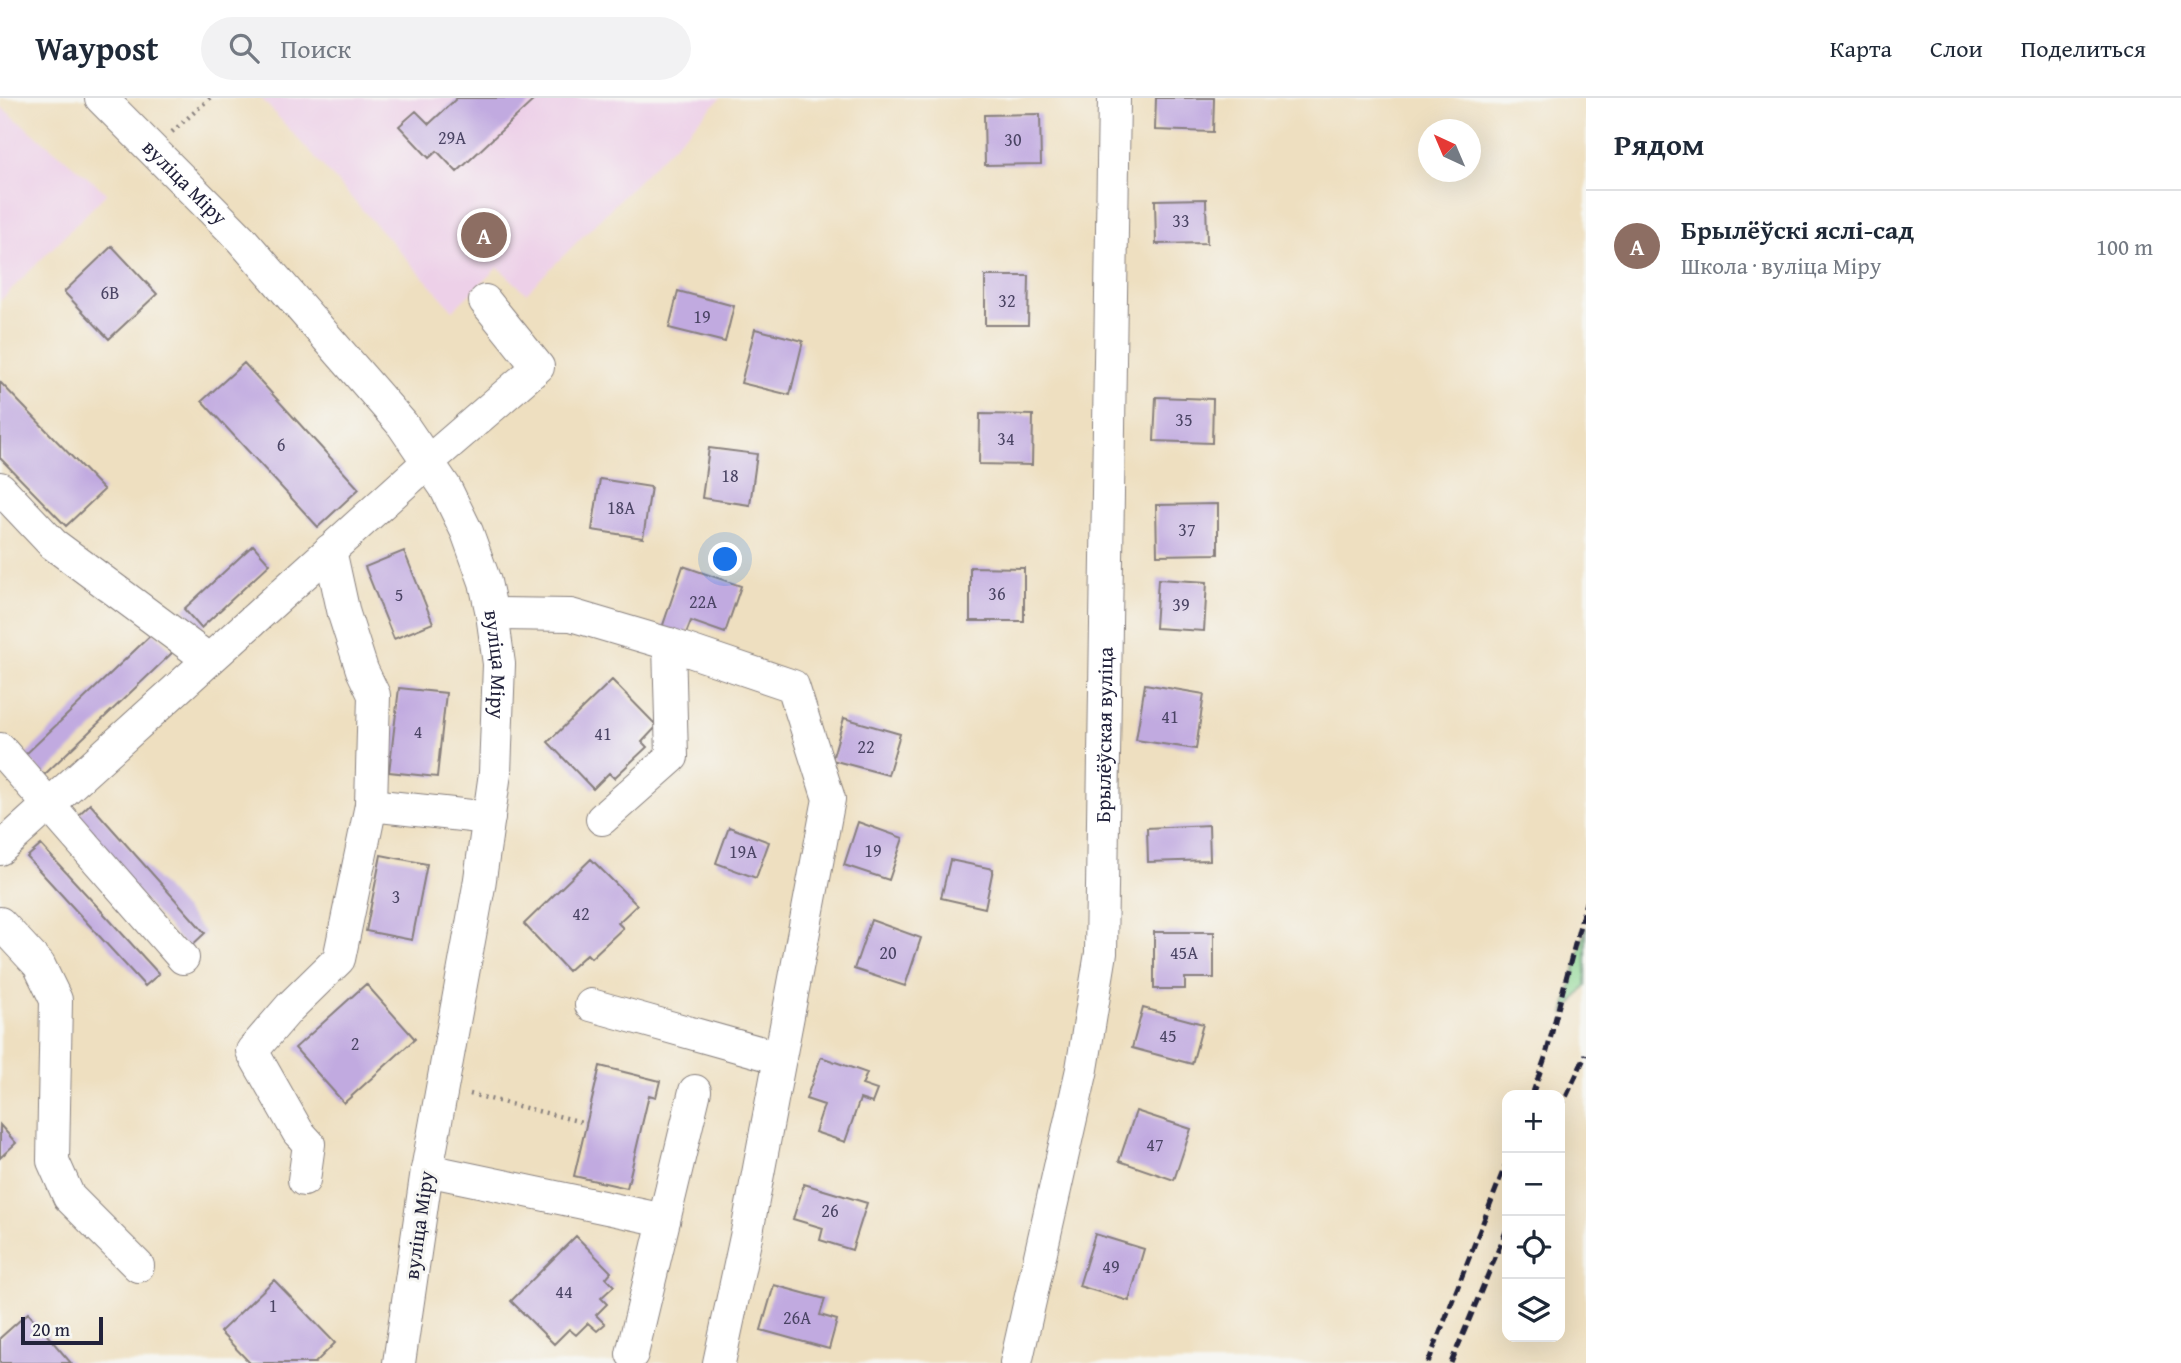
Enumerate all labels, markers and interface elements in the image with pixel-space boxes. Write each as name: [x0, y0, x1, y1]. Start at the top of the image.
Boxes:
search box: [201, 17, 691, 80]
text: Waypost: [35, 24, 159, 72]
icon: search: [225, 29, 263, 67]
text: Поиск: [281, 29, 351, 68]
text: Карта: [1830, 31, 1892, 66]
text: Слои: [1930, 31, 1983, 66]
text: Поделиться: [2021, 31, 2146, 66]
north arrow: [1418, 119, 1481, 182]
text: Рядом: [1614, 122, 1705, 166]
house number: 29А: [438, 124, 466, 151]
house number: 30: [1004, 126, 1022, 153]
street label: вуліца Міру: [136, 132, 235, 232]
house number: 33: [1172, 207, 1190, 234]
pin: A: [461, 209, 507, 261]
text: Брылёўскі яслі-сад: [1681, 210, 1914, 249]
text: A: [1630, 230, 1644, 263]
text: 100 m: [2096, 230, 2153, 263]
text: Школа · вуліца Міру: [1681, 249, 1881, 282]
house number: 6В: [101, 279, 119, 306]
house number: 32: [998, 287, 1016, 314]
house number: 19: [693, 303, 711, 330]
house number: 35: [1175, 406, 1193, 433]
house number: 34: [997, 425, 1015, 452]
house number: 6: [277, 431, 285, 458]
house number: 18: [721, 462, 739, 489]
house number: 18А: [607, 494, 635, 521]
house number: 37: [1178, 516, 1196, 543]
your location: [708, 542, 742, 576]
house number: 36: [988, 580, 1006, 607]
house number: 5: [395, 581, 403, 608]
house number: 22А: [689, 588, 717, 615]
house number: 39: [1172, 591, 1190, 618]
street label: вуліца Міру: [477, 608, 515, 720]
street label: Брылёўская вуліца: [1087, 647, 1121, 823]
house number: 41: [1161, 703, 1179, 730]
house number: 4: [414, 718, 422, 745]
house number: 41: [594, 720, 612, 747]
house number: 22: [857, 733, 875, 760]
house number: 19: [864, 837, 882, 864]
house number: 19А: [729, 838, 757, 865]
house number: 3: [392, 883, 400, 910]
house number: 42: [572, 900, 590, 927]
house number: 20: [879, 939, 897, 966]
house number: 45А: [1170, 939, 1198, 966]
house number: 45: [1159, 1022, 1177, 1049]
house number: 2: [351, 1030, 359, 1057]
map controls: [1502, 1090, 1565, 1342]
button: +: [1502, 1090, 1565, 1153]
house number: 47: [1146, 1131, 1164, 1158]
button: −: [1502, 1153, 1565, 1216]
street label: вуліца Міру: [396, 1168, 442, 1281]
house number: 26: [821, 1197, 839, 1224]
button: locate: [1502, 1216, 1565, 1279]
house number: 49: [1102, 1253, 1120, 1280]
house number: 44: [555, 1278, 573, 1305]
button: layers: [1502, 1279, 1565, 1342]
house number: 1: [269, 1292, 277, 1319]
house number: 26А: [783, 1304, 811, 1331]
scale bar: [21, 1314, 103, 1346]
text: 20 m: [32, 1315, 70, 1343]

